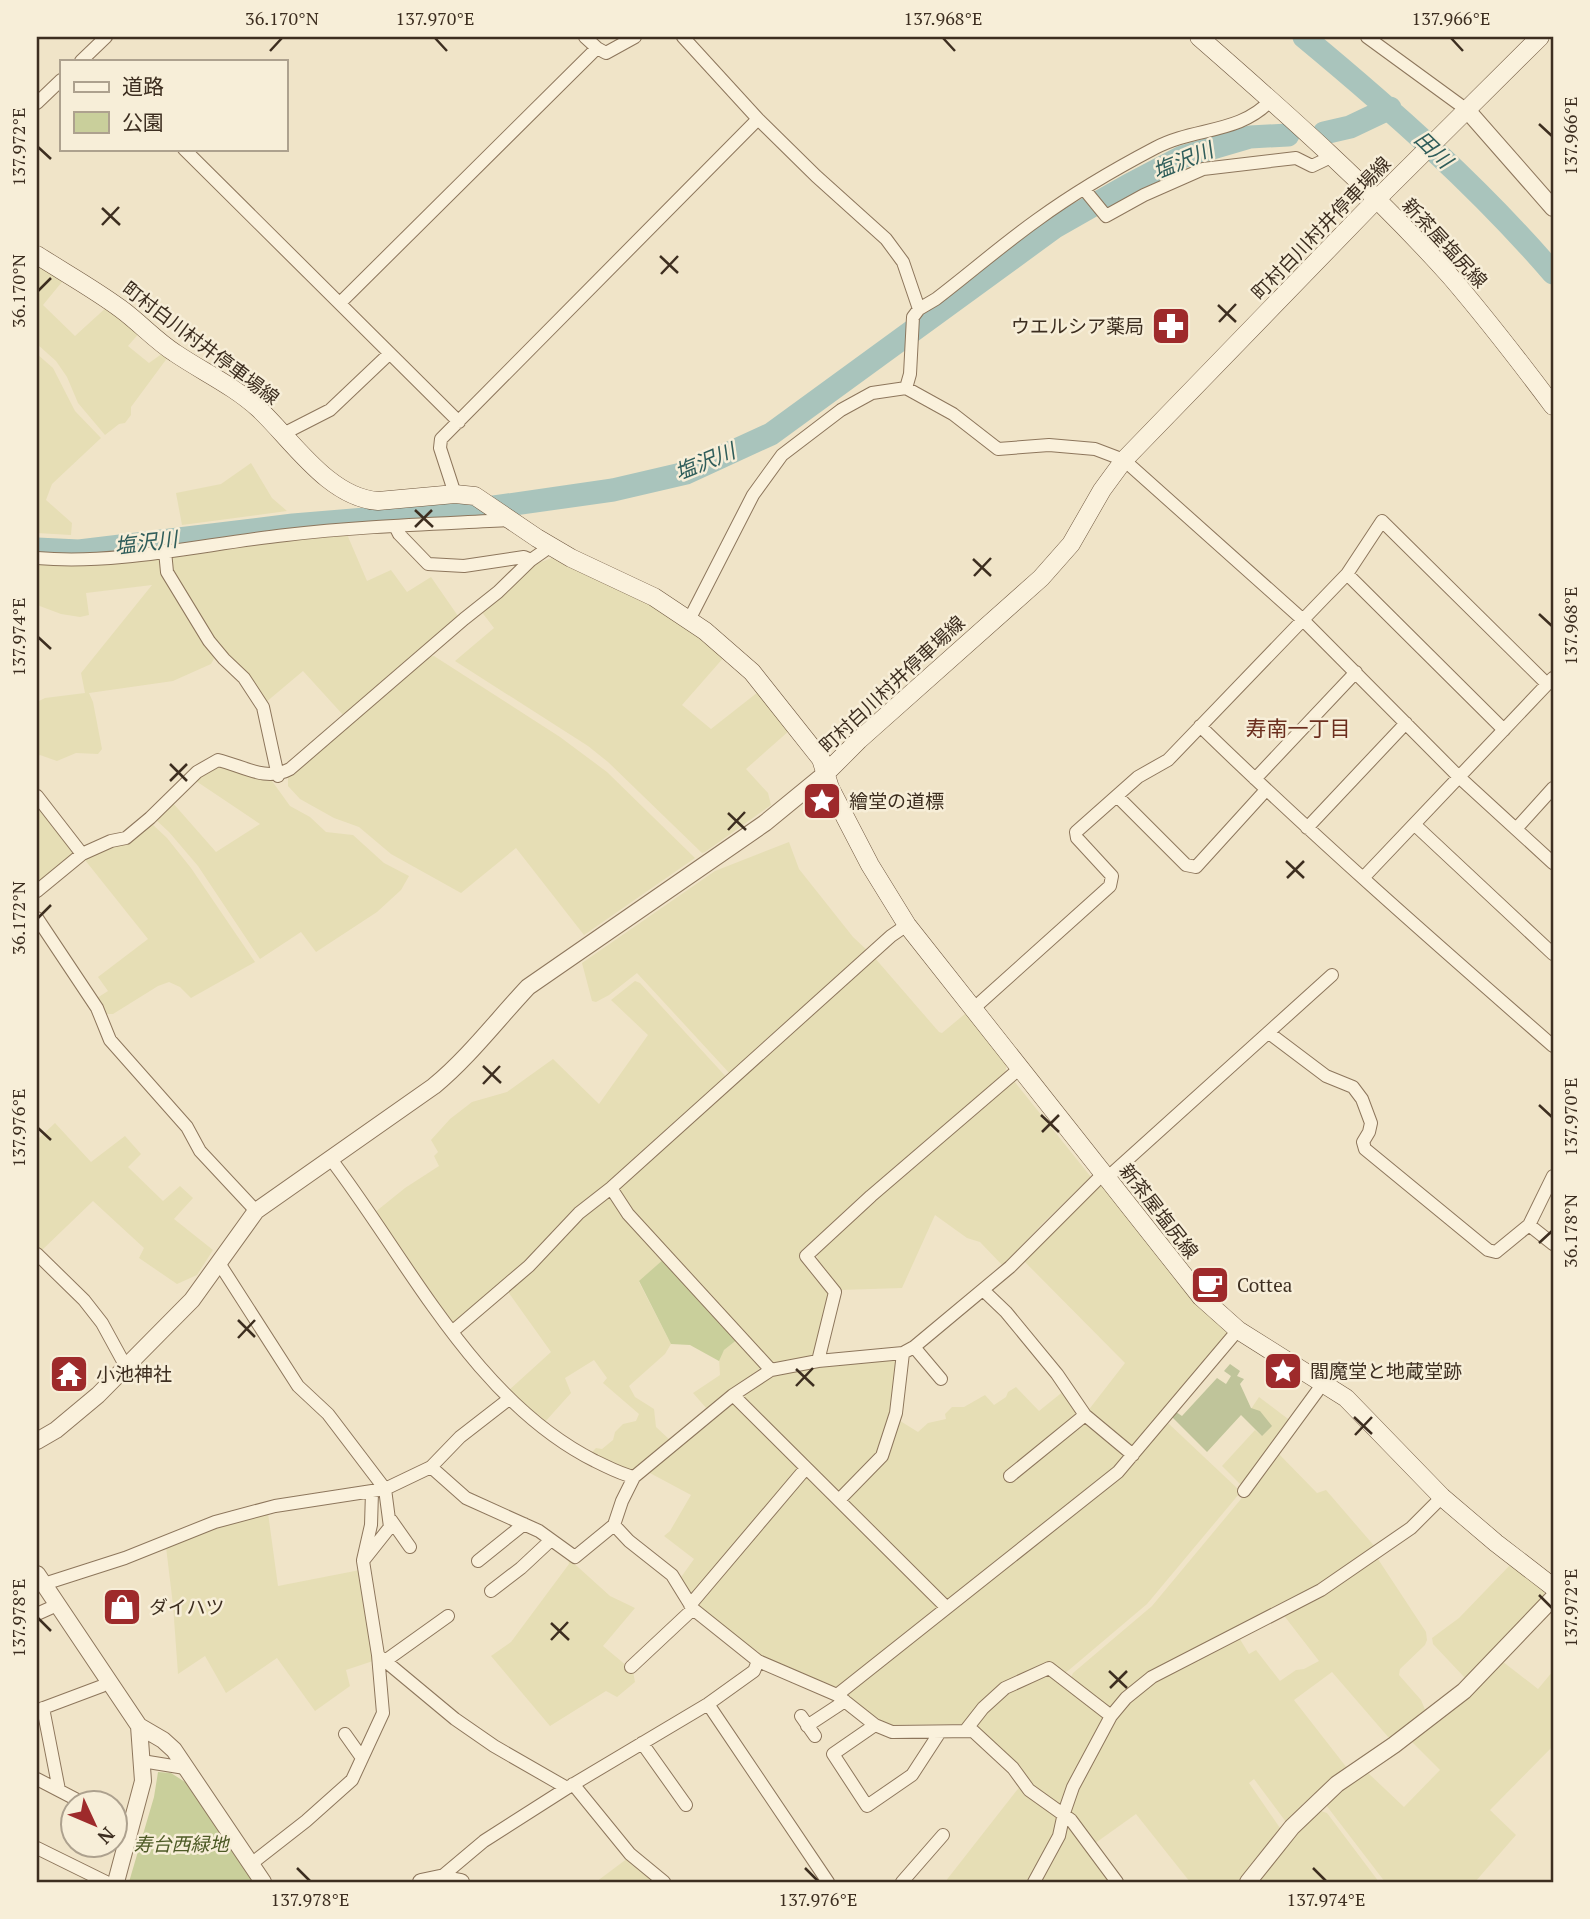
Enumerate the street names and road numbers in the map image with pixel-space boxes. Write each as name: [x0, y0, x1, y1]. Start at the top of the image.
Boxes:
street label: 町村白川村井停車場線: [1246, 151, 1396, 305]
street label: 新茶屋塩尻線: [1397, 192, 1493, 293]
street label: 町村白川村井停車場線: [118, 275, 285, 410]
street label: 町村白川村井停車場線: [814, 610, 970, 758]
street label: 新茶屋塩尻線: [1114, 1158, 1204, 1263]

